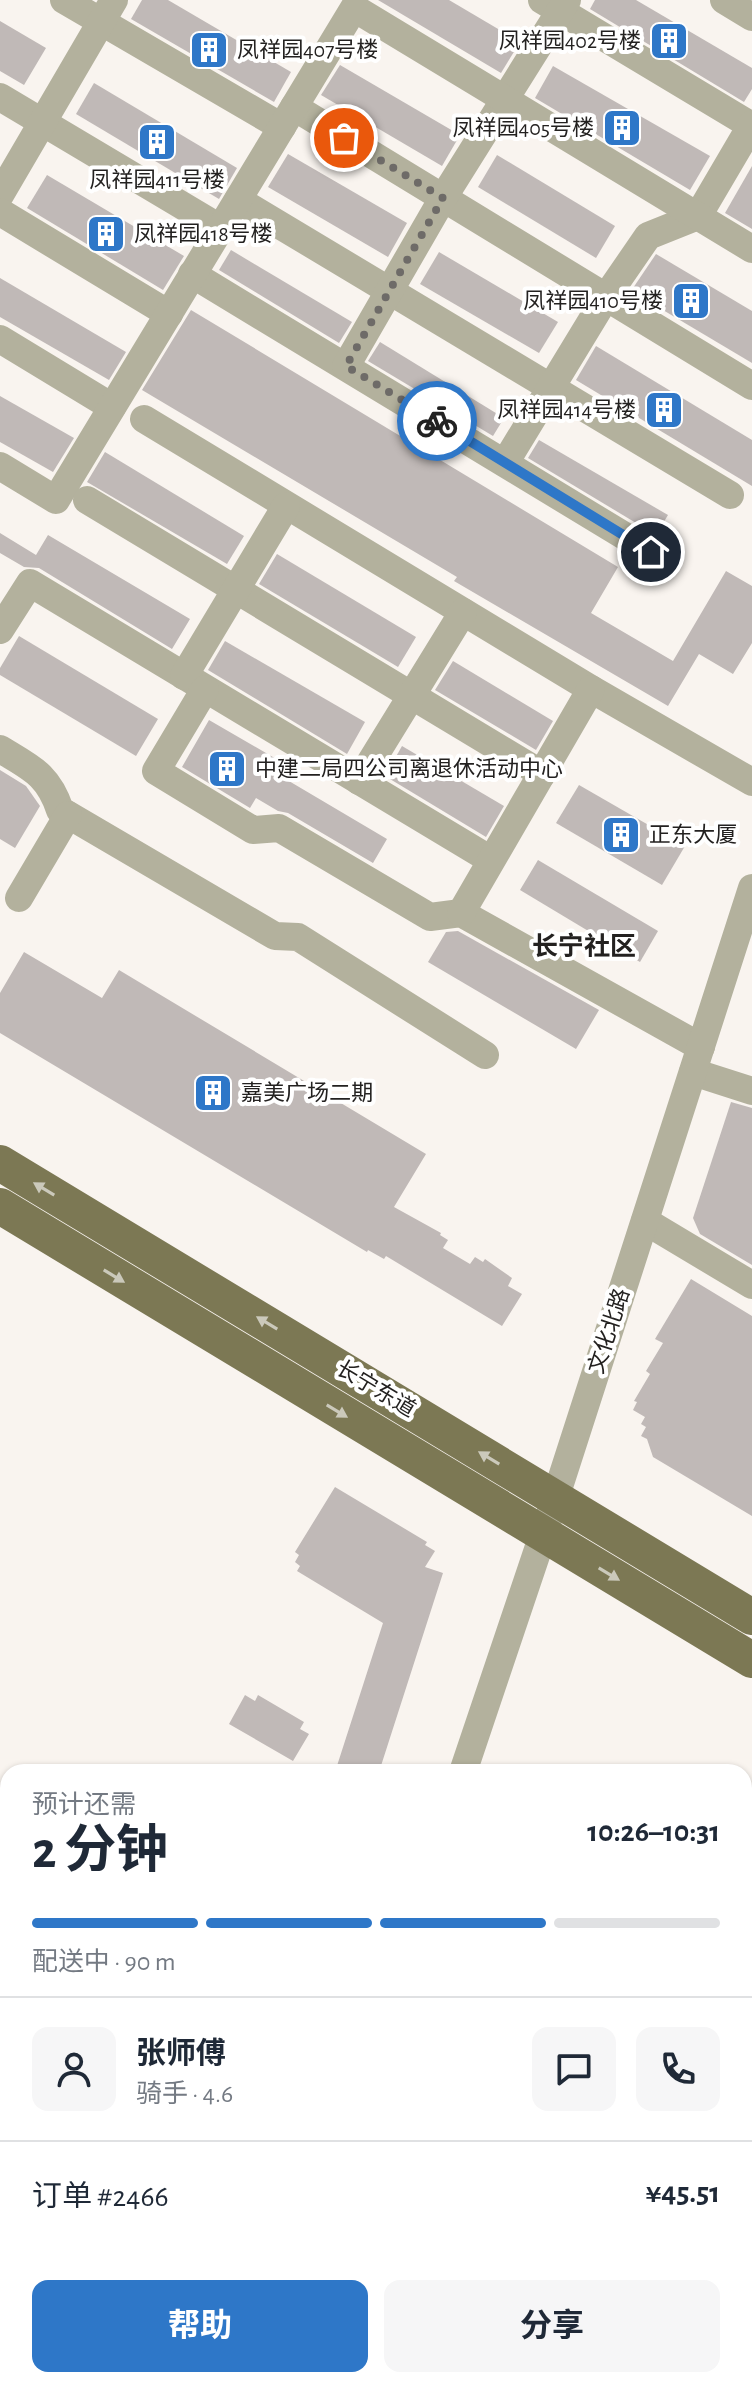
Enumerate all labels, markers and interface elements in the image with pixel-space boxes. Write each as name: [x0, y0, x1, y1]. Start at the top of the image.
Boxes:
building icon: 凤祥园402号楼: [648, 20, 690, 62]
building icon: 凤祥园407号楼: [188, 29, 230, 71]
place label: 凤祥园402号楼: [499, 29, 641, 52]
place label: 凤祥园407号楼: [237, 38, 378, 61]
pin: [310, 104, 378, 172]
building icon: 凤祥园405号楼: [601, 107, 643, 149]
icon: bag: [322, 116, 366, 160]
place label: 凤祥园405号楼: [453, 116, 594, 139]
building icon: 凤祥园411号楼: [136, 121, 178, 163]
place label: 凤祥园411号楼: [89, 168, 225, 191]
building icon: 凤祥园418号楼: [85, 213, 127, 255]
place label: 凤祥园418号楼: [134, 222, 273, 245]
building icon: 凤祥园410号楼: [670, 280, 712, 322]
place label: 凤祥园410号楼: [523, 289, 663, 312]
courier: [397, 381, 477, 461]
building icon: 凤祥园414号楼: [643, 389, 685, 431]
place label: 凤祥园414号楼: [497, 398, 636, 421]
icon: bike: [415, 399, 459, 443]
pin: [617, 518, 685, 586]
icon: home: [629, 530, 673, 574]
building icon: 中建二局四公司离退休活动中心: [206, 748, 248, 790]
place label: 中建二局四公司离退休活动中心: [255, 757, 563, 780]
building icon: 正东大厦: [600, 814, 642, 856]
place label: 正东大厦: [649, 823, 737, 846]
district label: 长宁社区: [532, 932, 636, 960]
building icon: 嘉美广场二期: [192, 1072, 234, 1114]
place label: 嘉美广场二期: [241, 1081, 373, 1104]
one-way arrow: [33, 1182, 55, 1196]
one-way arrow: [103, 1269, 125, 1283]
street label: 文化北路: [584, 1285, 633, 1376]
one-way arrow: [256, 1316, 278, 1330]
street label: 长宁东道: [333, 1356, 420, 1421]
one-way arrow: [326, 1403, 348, 1417]
one-way arrow: [478, 1451, 500, 1465]
one-way arrow: [598, 1567, 620, 1581]
text: 预计还需: [32, 1792, 136, 1818]
text: 10:26–10:31: [587, 1817, 720, 1847]
text: 2 分钟: [32, 1825, 168, 1877]
text: 配送中 · 90 m: [32, 1949, 176, 1975]
button: person: [32, 2027, 116, 2111]
button: chat: [532, 2027, 616, 2111]
button: phone: [636, 2027, 720, 2111]
text: 张师傅: [136, 2039, 226, 2069]
text: 骑手 · 4.6: [136, 2081, 233, 2107]
text: ¥45.51: [646, 2178, 720, 2208]
text: 订单 #2466: [32, 2182, 169, 2212]
button: 帮助: [32, 2280, 368, 2372]
button: 分享: [384, 2280, 720, 2372]

